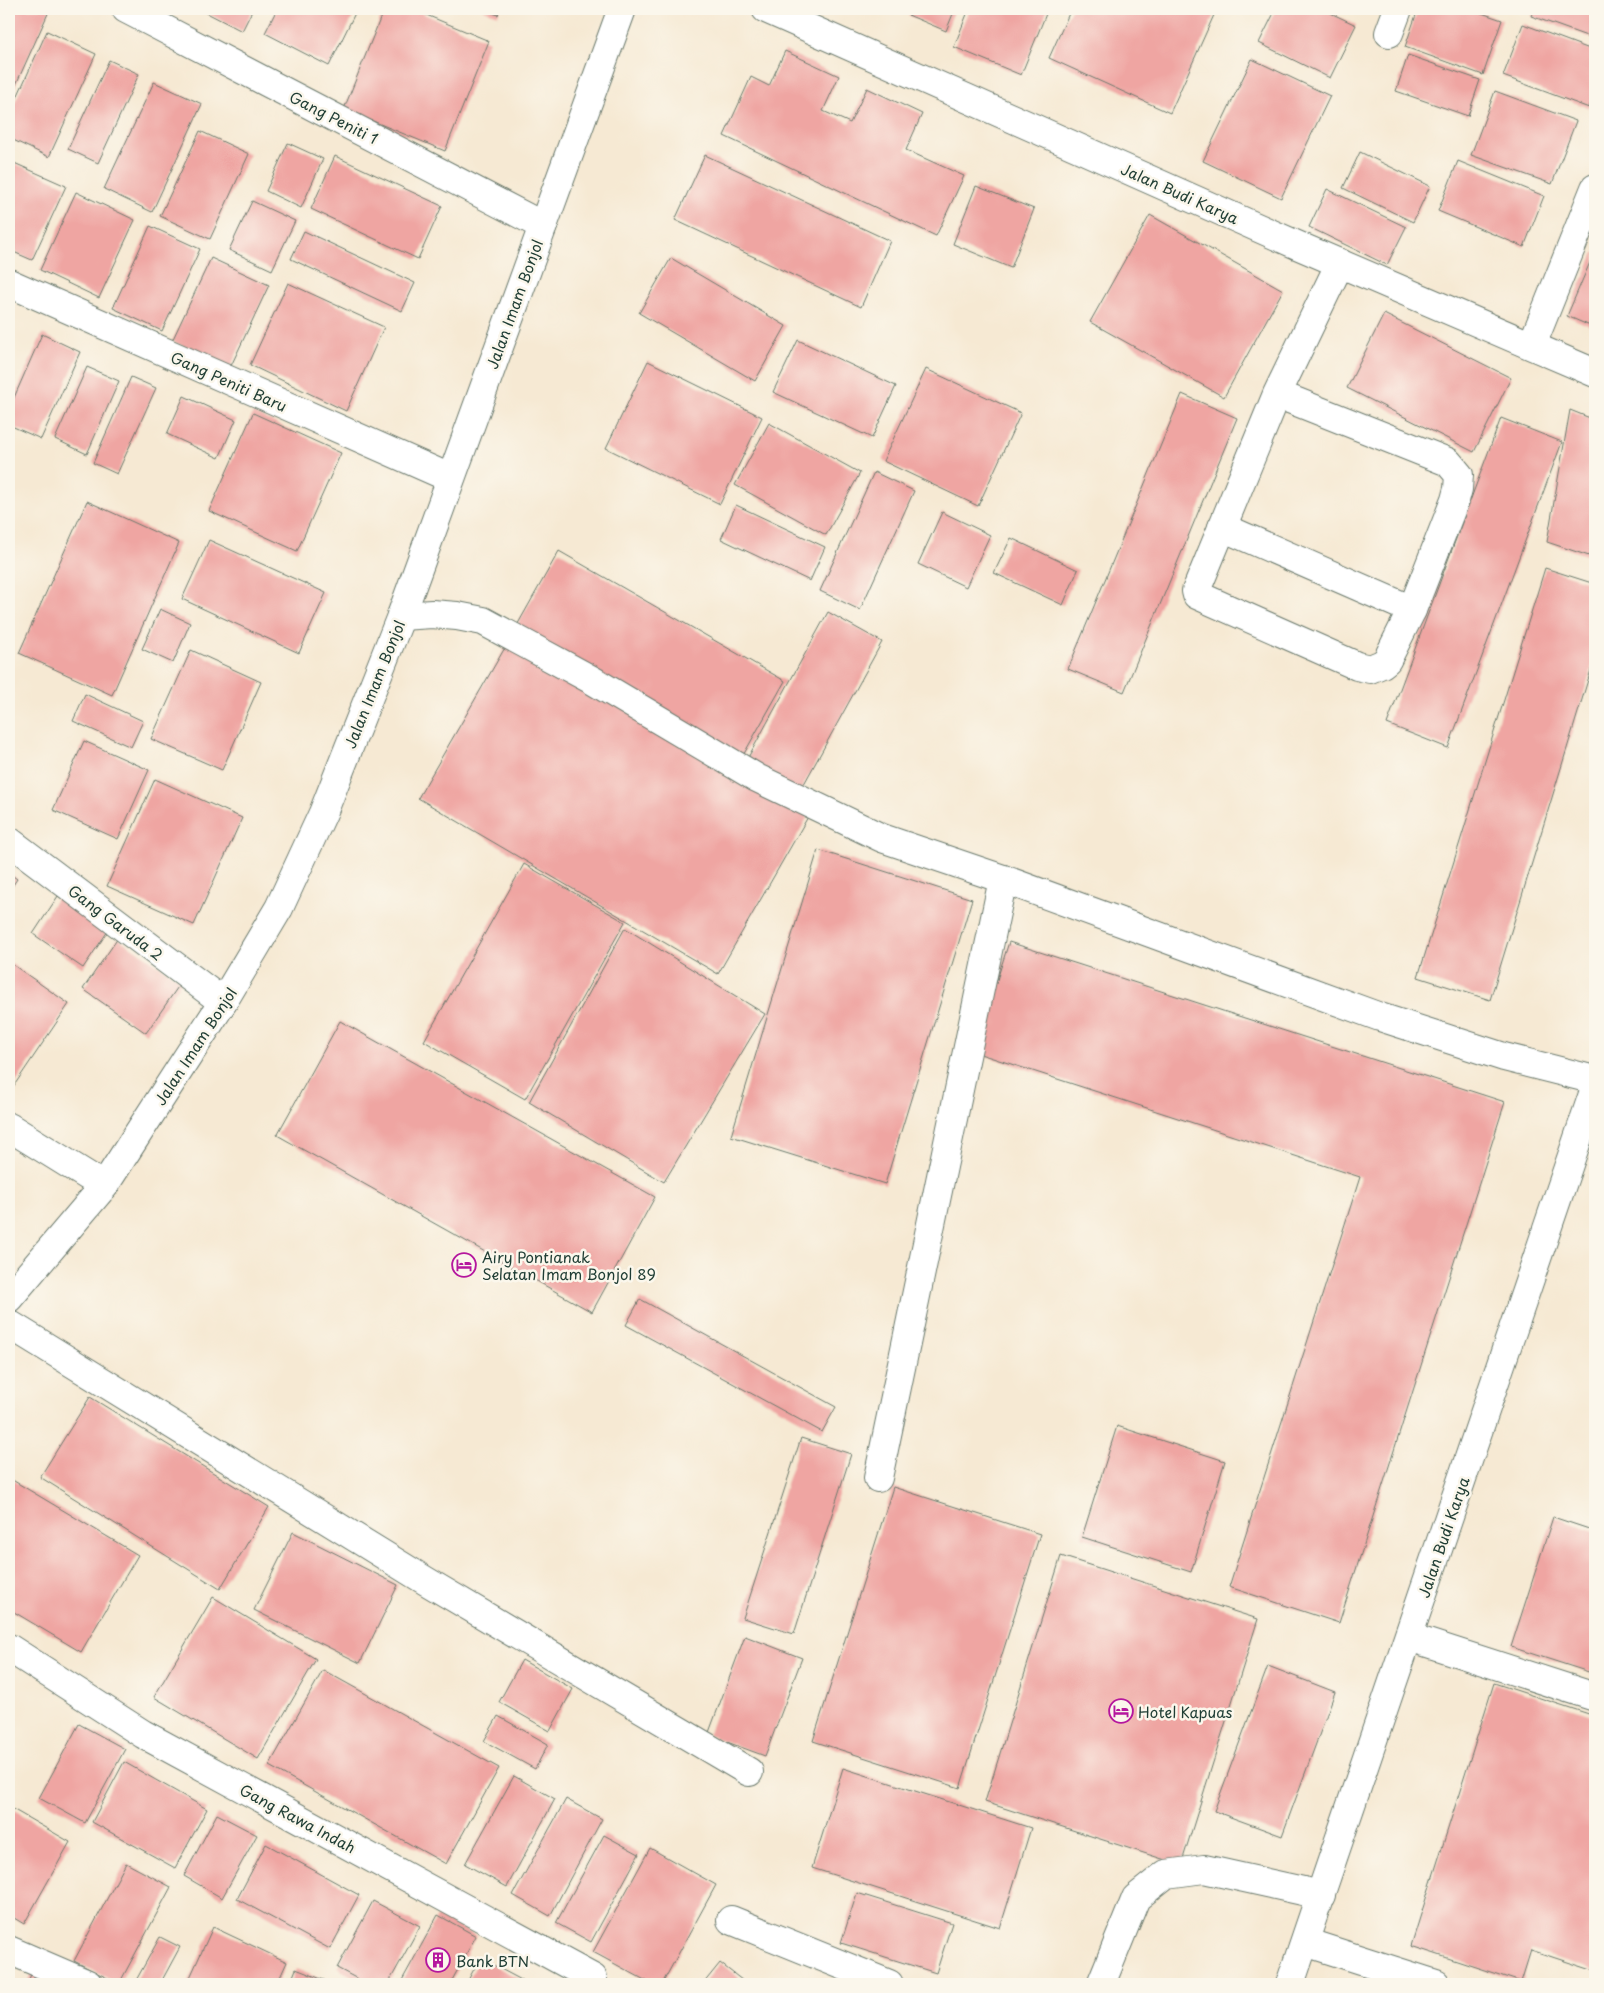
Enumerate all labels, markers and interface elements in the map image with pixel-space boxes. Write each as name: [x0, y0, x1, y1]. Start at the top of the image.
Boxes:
street label: Gang Peniti 1: [286, 85, 382, 149]
street label: Jalan Budi Karya: [1118, 157, 1243, 229]
street label: Jalan Imam Bonjol: [480, 236, 548, 372]
street label: Gang Peniti Baru: [167, 345, 291, 417]
street label: Jalan Imam Bonjol: [338, 616, 410, 752]
street label: Gang Garuda 2: [64, 879, 168, 965]
street label: Jalan Imam Bonjol: [148, 983, 242, 1109]
place label: Airy Pontianak Selatan Imam Bonjol 89: [482, 1245, 656, 1285]
hotel icon: Airy Pontianak Selatan Imam Bonjol 89: [451, 1252, 477, 1278]
street label: Jalan Budi Karya: [1412, 1473, 1475, 1601]
hotel icon: Hotel Kapuas: [1108, 1698, 1134, 1724]
place label: Hotel Kapuas: [1138, 1700, 1233, 1723]
street label: Gang Rawa Indah: [236, 1778, 360, 1858]
building icon: Bank BTN: [425, 1947, 451, 1973]
place label: Bank BTN: [456, 1949, 529, 1972]

